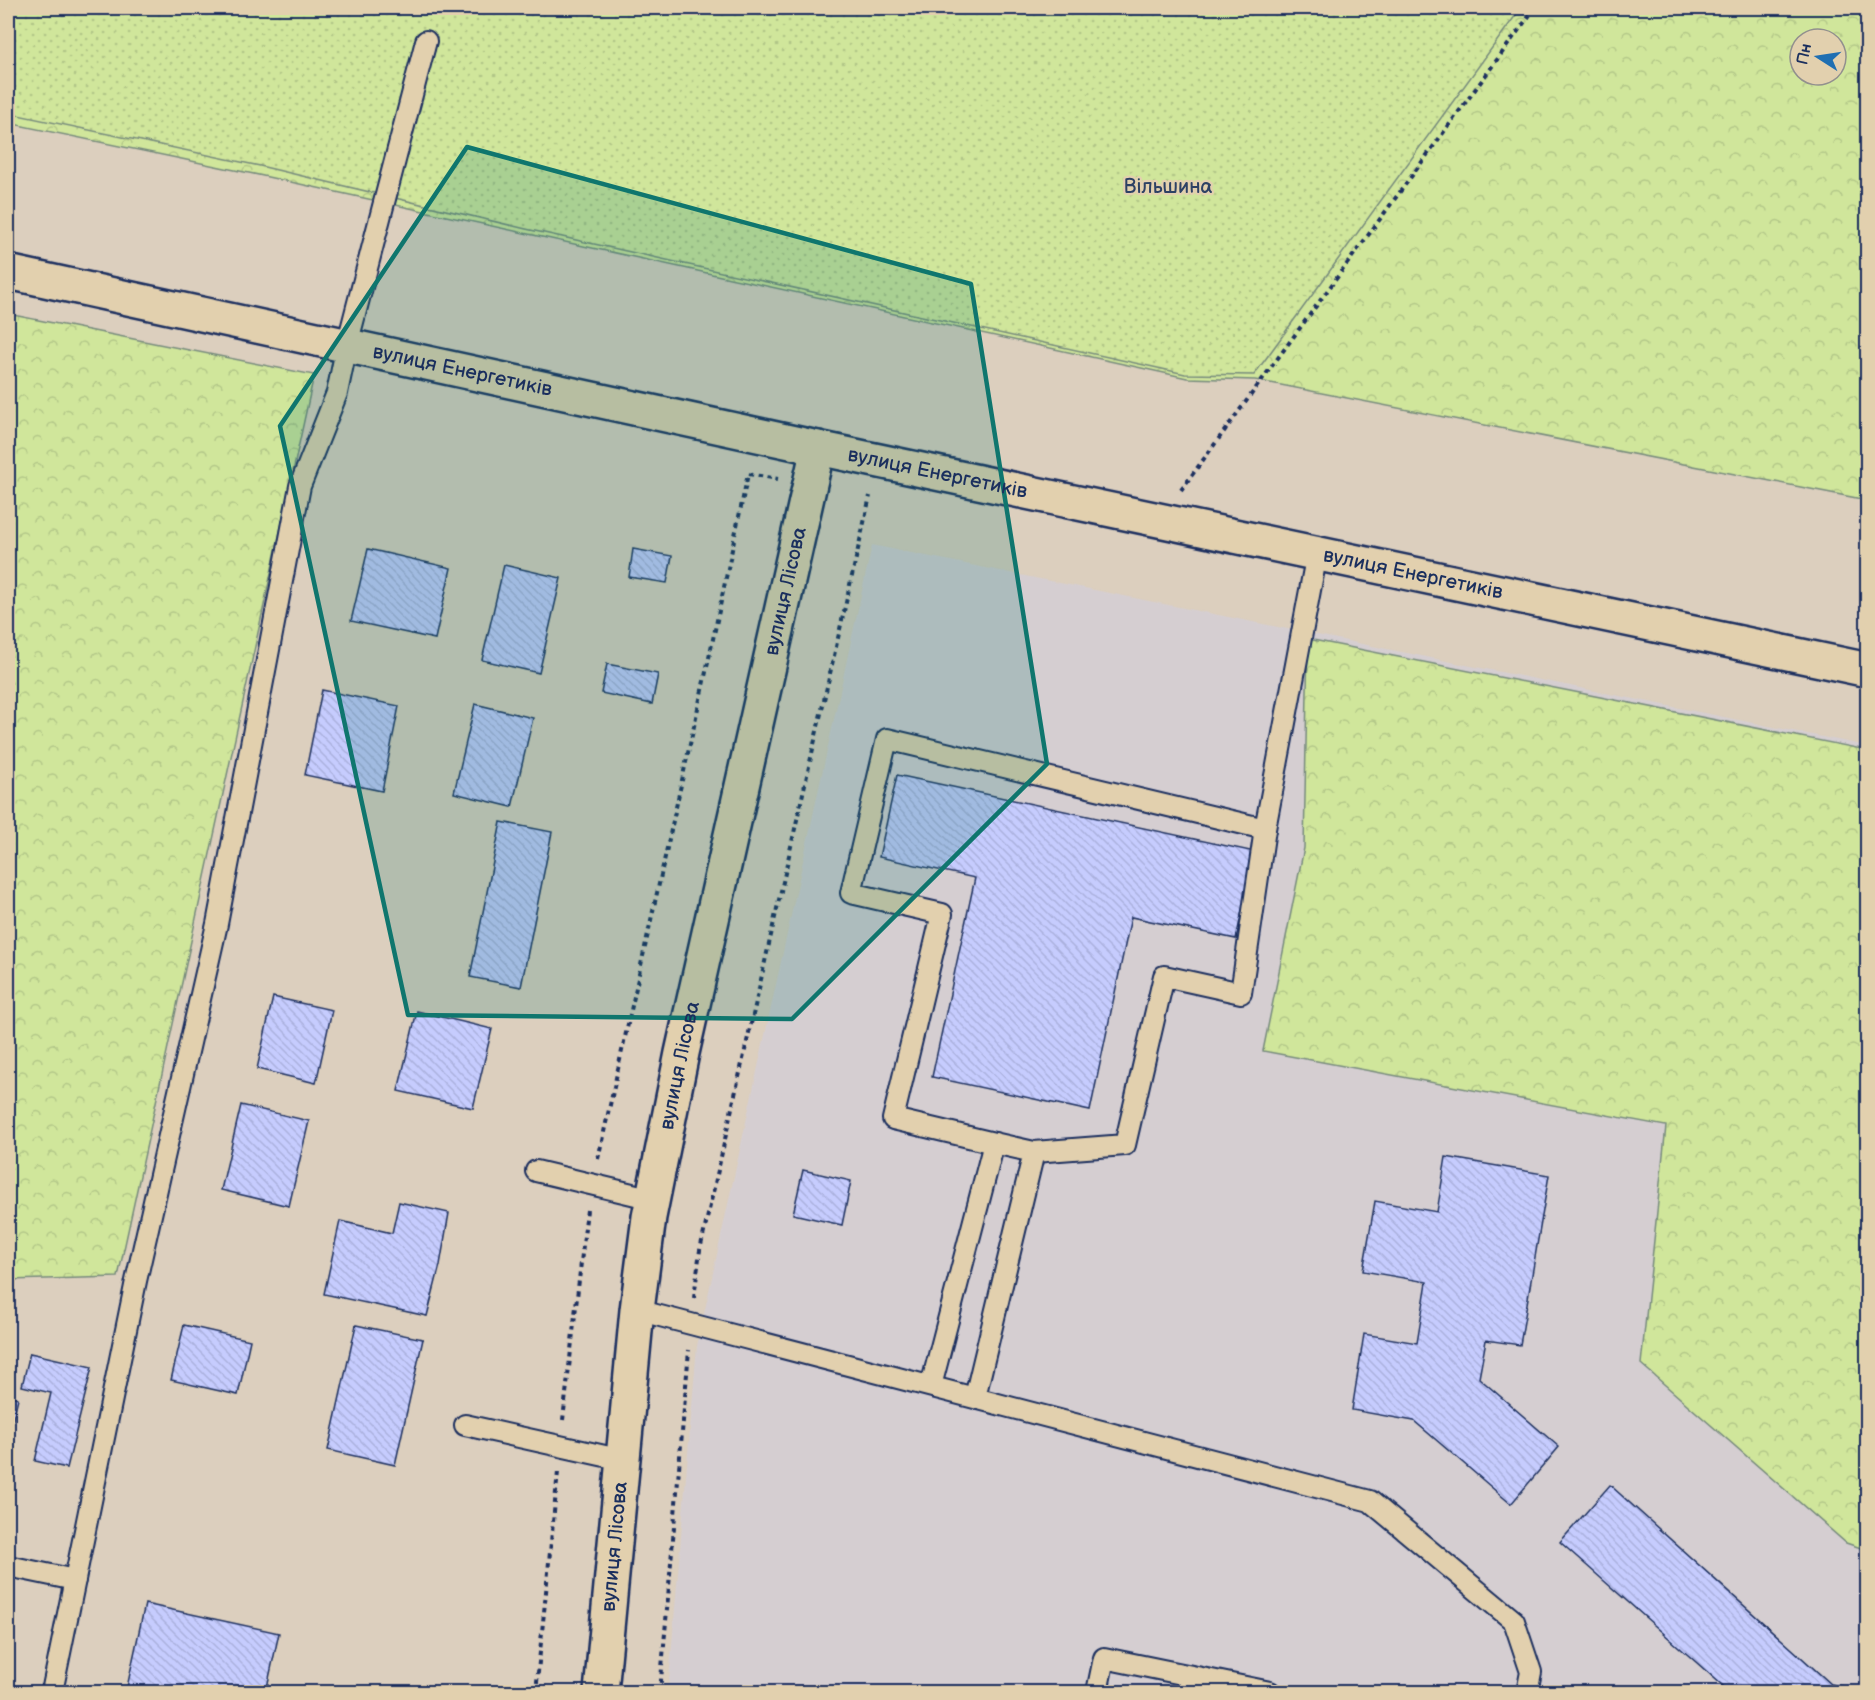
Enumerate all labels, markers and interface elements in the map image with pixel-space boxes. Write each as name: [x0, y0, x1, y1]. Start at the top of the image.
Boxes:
north arrow: [1788, 27, 1848, 87]
text: Пн: [1793, 42, 1816, 67]
park label: Вільшина: [1124, 175, 1212, 199]
street label: вулиця Енергетиків: [371, 340, 555, 402]
street label: вулиця Енергетиків: [846, 443, 1030, 504]
street label: вулиця Лісова: [760, 525, 812, 658]
street label: вулиця Енергетиків: [1321, 543, 1505, 605]
street label: вулиця Лісова: [655, 999, 705, 1132]
street label: вулиця Лісова: [597, 1480, 633, 1613]

